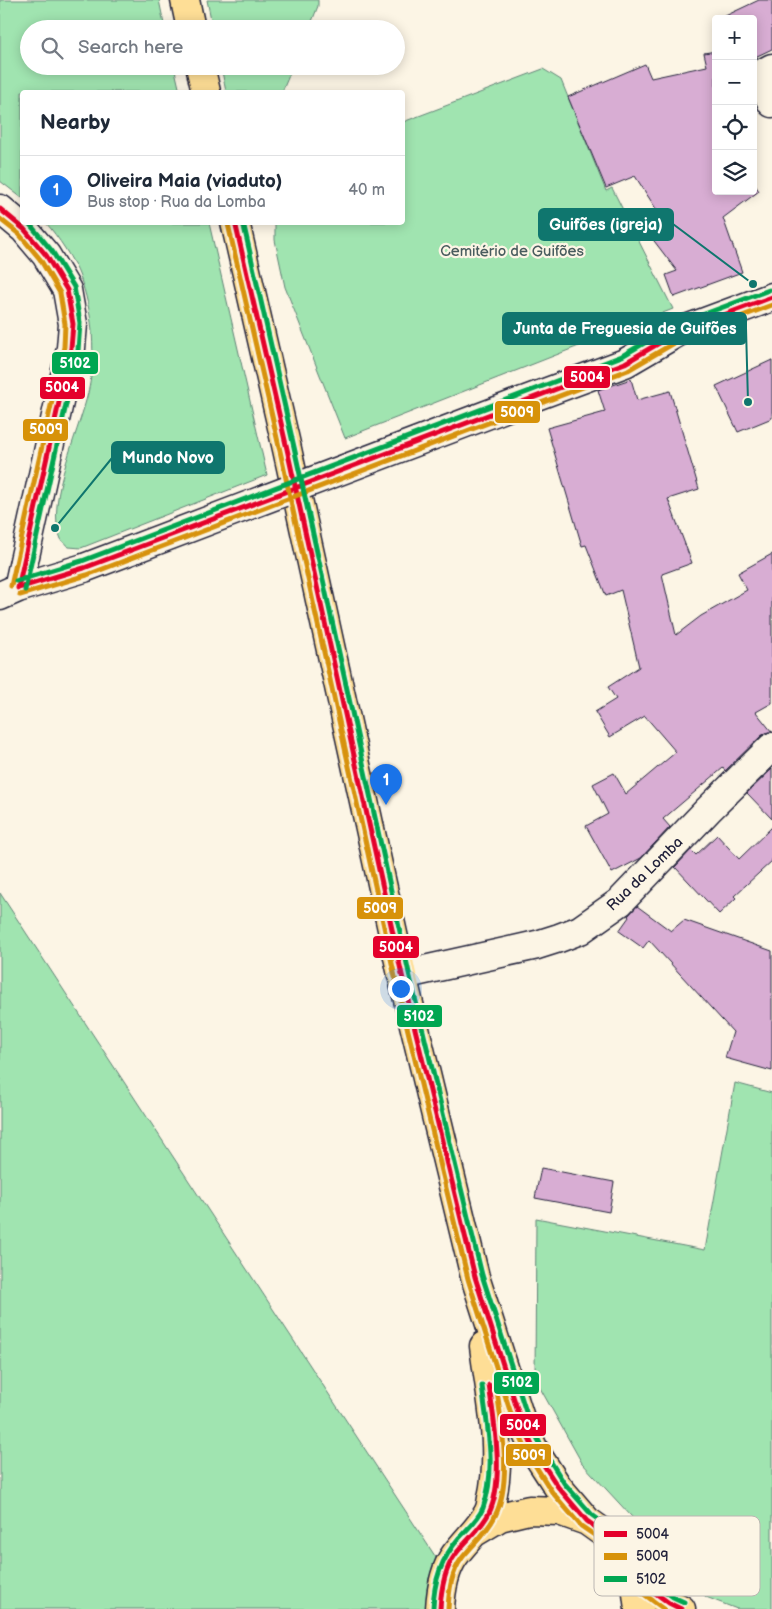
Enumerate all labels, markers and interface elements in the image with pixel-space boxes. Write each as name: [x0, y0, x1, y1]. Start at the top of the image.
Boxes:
map controls: [712, 15, 757, 195]
button: +: [712, 15, 757, 60]
search box: [20, 20, 405, 75]
icon: search: [38, 34, 66, 62]
text: Search here: [78, 36, 183, 59]
button: −: [712, 60, 757, 105]
button: locate: [712, 105, 757, 150]
text: Nearby: [40, 110, 110, 135]
button: layers: [712, 150, 757, 195]
text: Oliveira Maia (viaduto): [87, 170, 282, 193]
text: 1: [53, 181, 59, 200]
text: 40 m: [348, 181, 385, 200]
text: Bus stop · Rua da Lomba: [87, 193, 266, 212]
callout: Guifões (igreja): [539, 209, 673, 240]
text: Guifões (igreja): [549, 216, 663, 235]
park label: Cemitério de Guifões: [440, 242, 584, 261]
callout: Junta de Freguesia de Guifões: [503, 313, 746, 344]
text: Junta de Freguesia de Guifões: [513, 320, 737, 339]
line badge: 5102: [51, 351, 99, 375]
text: 5102: [59, 355, 91, 372]
line badge: 5004: [563, 365, 611, 389]
text: 5004: [570, 369, 605, 386]
line badge: 5004: [39, 376, 86, 400]
text: 5004: [45, 379, 80, 396]
line badge: 5009: [494, 400, 541, 424]
text: 5009: [500, 404, 534, 421]
line badge: 5009: [22, 418, 69, 442]
text: 5009: [29, 421, 63, 438]
callout: Mundo Novo: [112, 442, 224, 473]
text: Mundo Novo: [122, 449, 214, 468]
pin: 1: [370, 764, 402, 805]
street label: Rua da Lomba: [603, 833, 687, 915]
line badge: 5009: [356, 896, 404, 920]
text: 5009: [363, 900, 397, 917]
line badge: 5004: [372, 935, 420, 959]
text: 5004: [379, 939, 414, 956]
your location: [388, 976, 414, 1002]
line badge: 5102: [396, 1004, 443, 1028]
text: 5102: [403, 1008, 435, 1025]
line badge: 5102: [493, 1371, 540, 1395]
text: 5102: [501, 1374, 533, 1391]
line badge: 5004: [499, 1413, 547, 1437]
text: 5004: [506, 1417, 541, 1434]
line badge: 5009: [505, 1443, 552, 1467]
text: 5009: [512, 1447, 546, 1464]
legend: [594, 1516, 760, 1596]
text: 5004: [636, 1526, 669, 1543]
text: 5009: [636, 1548, 669, 1565]
text: 5102: [636, 1571, 667, 1588]

